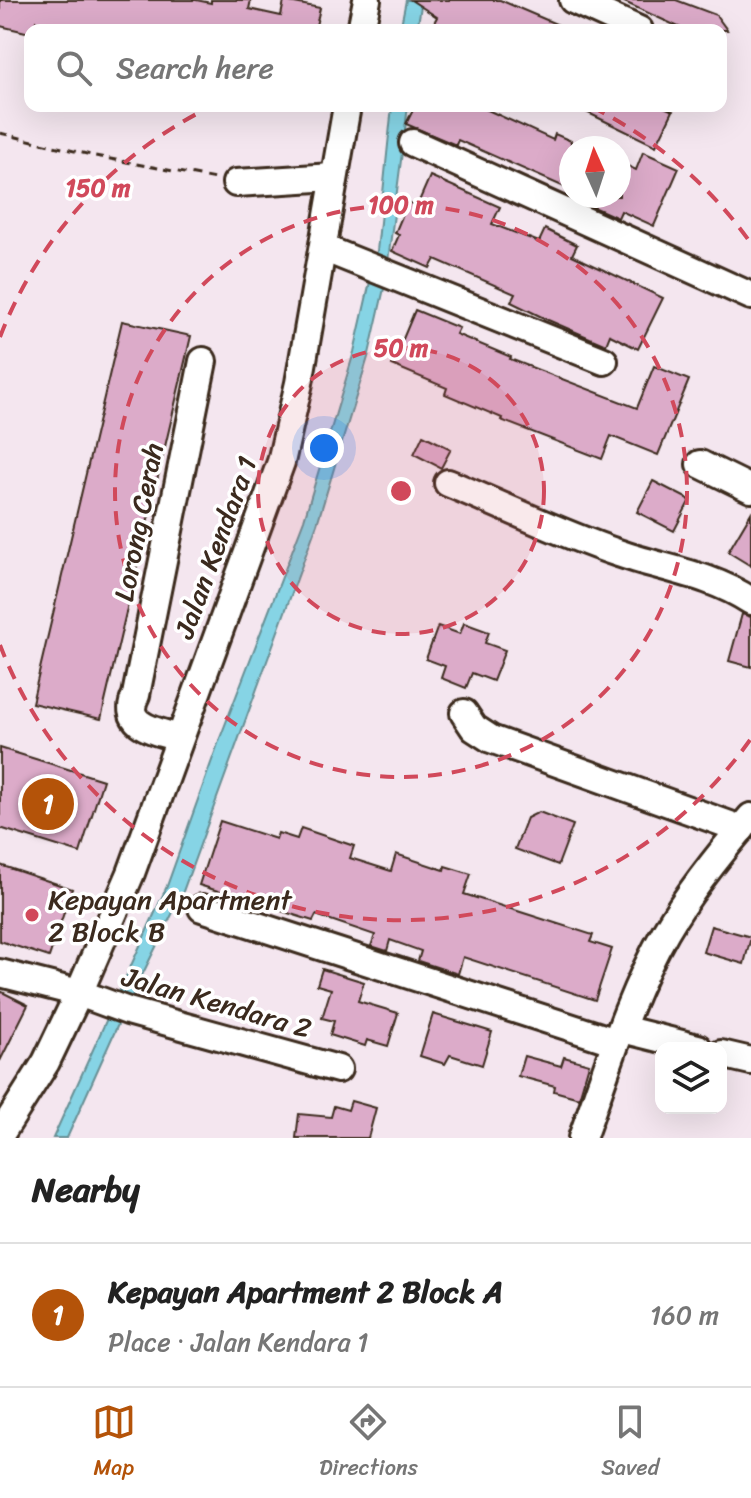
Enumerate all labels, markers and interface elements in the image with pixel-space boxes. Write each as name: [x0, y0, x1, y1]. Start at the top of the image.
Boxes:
search box: [24, 24, 727, 112]
text: Search here: [116, 41, 274, 95]
icon: search: [52, 46, 96, 90]
north arrow: [559, 136, 631, 208]
text: 150 m: [66, 167, 131, 209]
text: 100 m: [368, 184, 434, 226]
text: 50 m: [374, 327, 429, 369]
your location: [304, 428, 344, 468]
street label: Lorong Cerah: [99, 439, 178, 606]
street label: Jalan Kendara 1: [159, 449, 271, 646]
centre of rings: [387, 477, 415, 505]
pin: 1: [22, 774, 74, 834]
place label: Kepayan Apartment 2 Block B: [48, 875, 293, 956]
marker: Kepayan Apartment 2 Block B: [23, 906, 41, 924]
street label: Jalan Kendara 2: [115, 952, 317, 1053]
map controls: [655, 1042, 727, 1114]
button: layers: [655, 1042, 727, 1114]
text: Nearby: [32, 1160, 140, 1220]
text: Kepayan Apartment 2 Block A: [108, 1265, 503, 1319]
text: 1: [52, 1292, 64, 1338]
text: 160 m: [650, 1292, 719, 1338]
text: Place · Jalan Kendara 1: [108, 1319, 368, 1365]
tab: Map: [92, 1400, 136, 1487]
tab: Directions: [319, 1400, 418, 1487]
tab: Saved: [601, 1400, 659, 1487]

